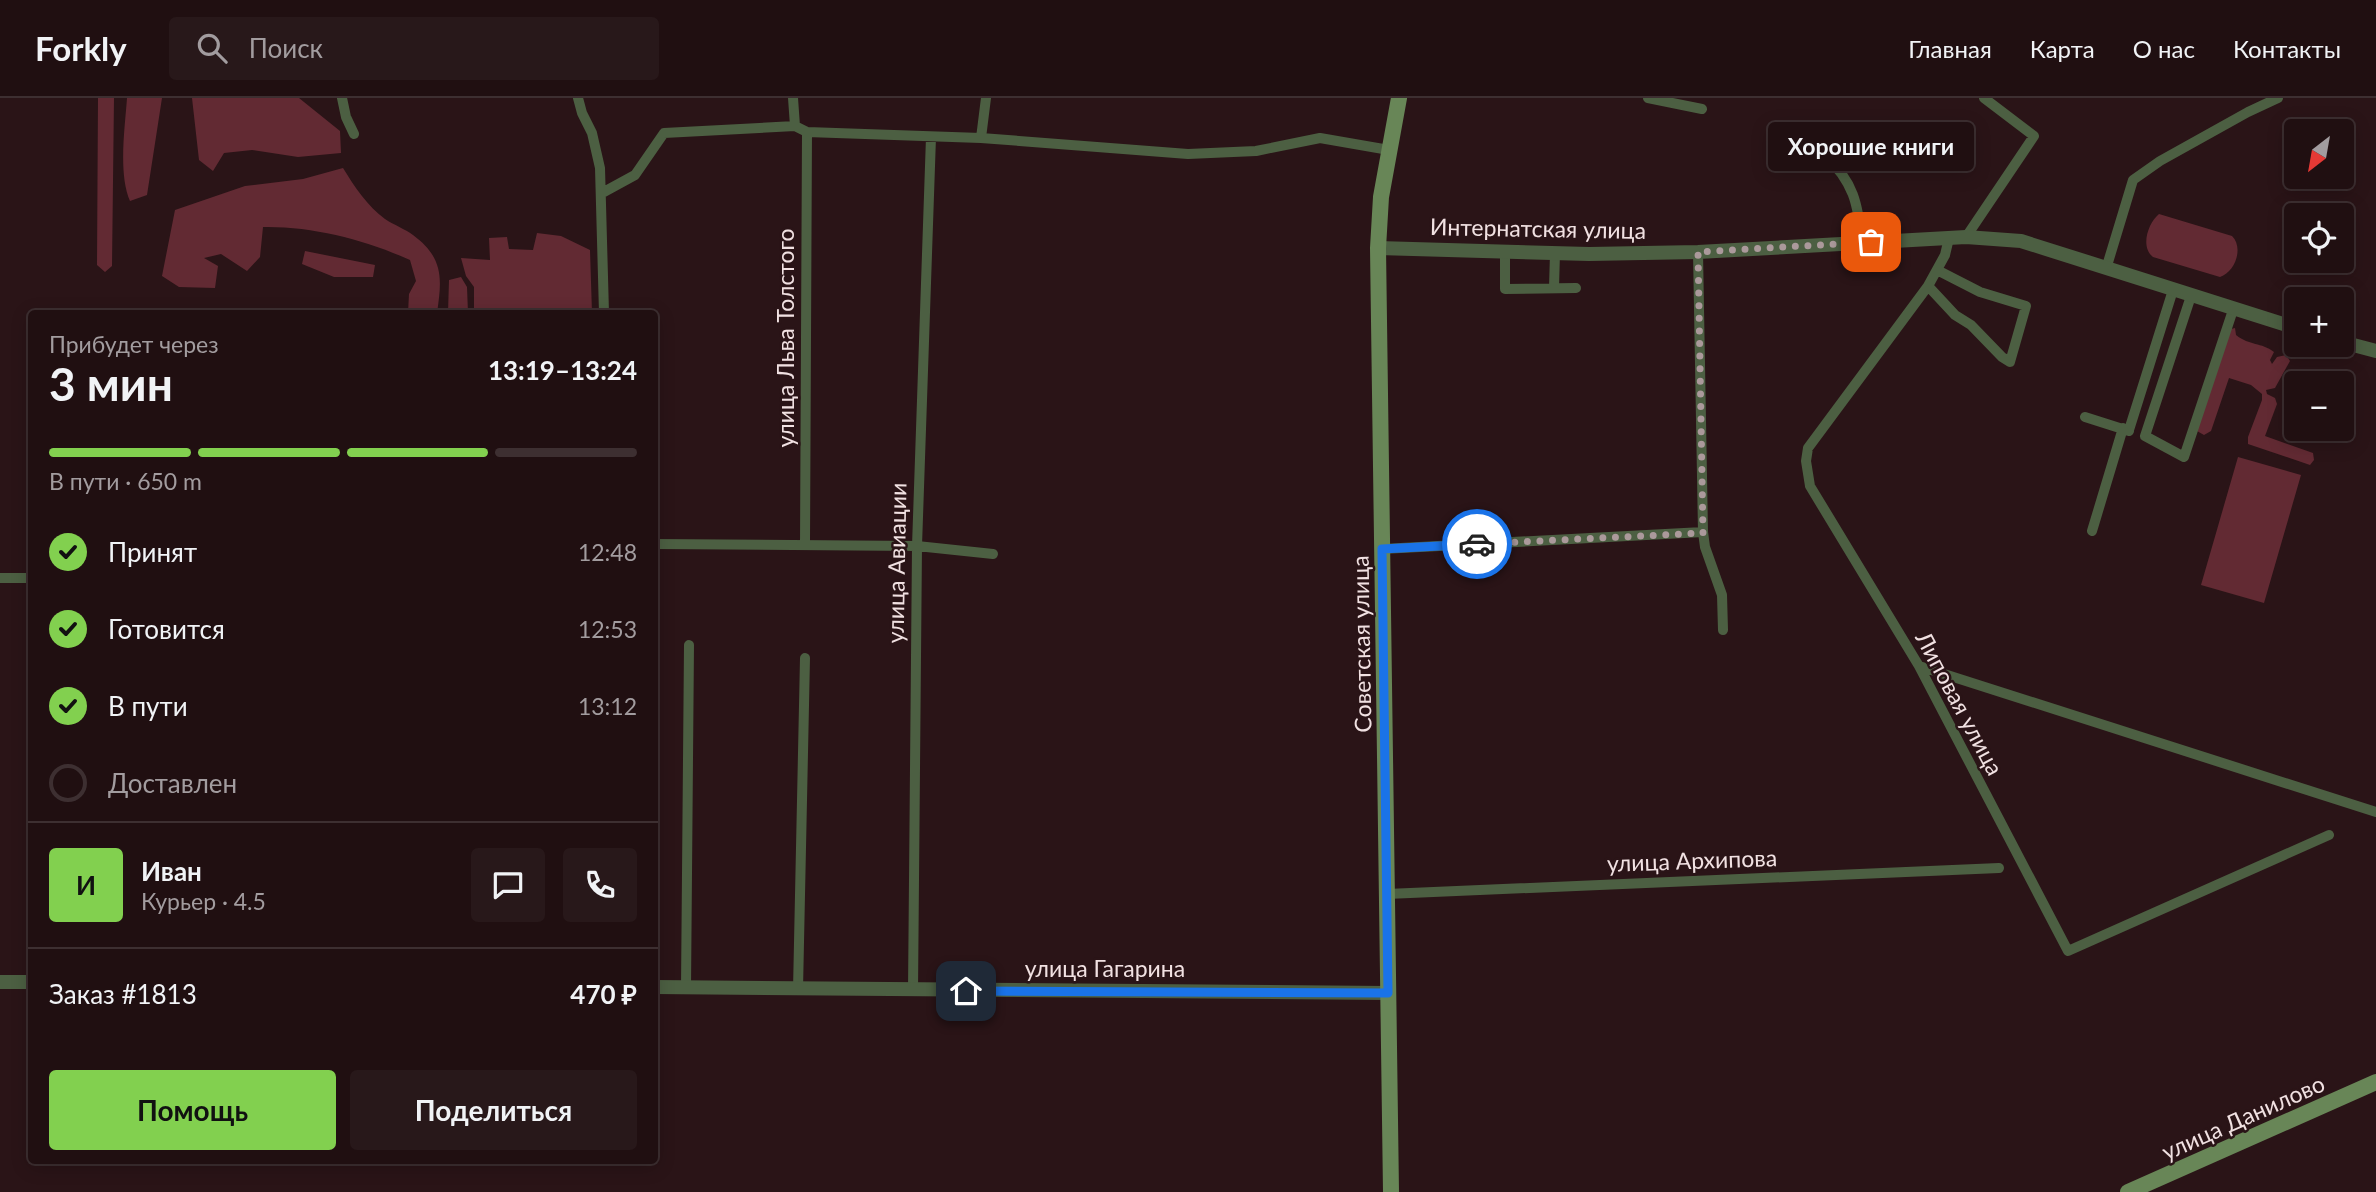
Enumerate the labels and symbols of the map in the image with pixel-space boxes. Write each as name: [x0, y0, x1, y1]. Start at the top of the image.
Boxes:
north arrow: [2284, 119, 2354, 189]
callout: Хорошие книги: [1768, 123, 1974, 172]
street label: Интернатская улица: [1430, 212, 1646, 244]
pin: [1841, 212, 1901, 272]
street label: улица Льва Толстого: [771, 228, 799, 448]
street label: улица Авиации: [881, 482, 911, 644]
courier: [1442, 509, 1512, 579]
street label: Советская улица: [1345, 555, 1377, 733]
street label: Липовая улица: [1910, 626, 2010, 780]
street label: улица Архипова: [1606, 843, 1778, 877]
street label: улица Гагарина: [1025, 954, 1185, 982]
pin: [936, 961, 996, 1021]
street label: улица Данилово: [2157, 1069, 2329, 1165]

